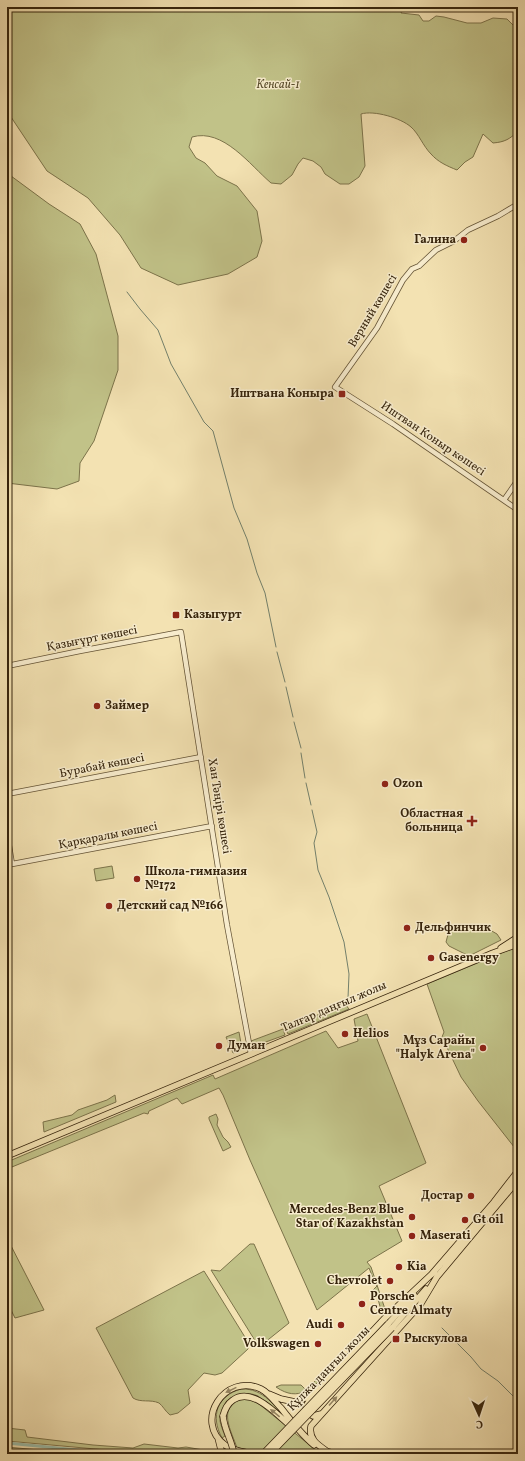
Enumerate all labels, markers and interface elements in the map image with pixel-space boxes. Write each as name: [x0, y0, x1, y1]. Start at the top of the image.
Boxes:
park label: Кенсай-1: [256, 77, 300, 93]
place label: Галина: [414, 232, 456, 248]
marker: Галина: [459, 235, 469, 245]
street label: Верный көшесі: [345, 271, 401, 351]
place label: Иштвана Коныра: [230, 386, 334, 402]
marker: Иштвана Коныра: [337, 389, 347, 399]
street label: Иштван Коныр көшесі: [378, 398, 489, 480]
place label: Казыгурт: [184, 607, 242, 623]
marker: Казыгурт: [171, 610, 181, 620]
street label: Қазығұрт көшесі: [45, 622, 139, 656]
place label: Займер: [105, 698, 149, 714]
marker: Займер: [92, 701, 102, 711]
street label: Бурабай көшесі: [58, 750, 146, 782]
street label: Хан Тәңірі көшесі: [204, 757, 235, 855]
place label: Ozon: [393, 776, 423, 792]
marker: Ozon: [380, 779, 390, 789]
place label: Областная больница: [400, 806, 463, 836]
marker: Областная больница: [466, 815, 478, 827]
street label: Қарқаралы көшесі: [57, 818, 159, 853]
place label: Школа-гимназия №172: [145, 864, 247, 894]
marker: Школа-гимназия №172: [132, 874, 142, 884]
place label: Детский сад №166: [117, 898, 224, 914]
marker: Детский сад №166: [104, 901, 114, 911]
place label: Дельфинчик: [415, 920, 491, 936]
marker: Дельфинчик: [402, 923, 412, 933]
place label: Gasenergy: [439, 950, 499, 966]
marker: Gasenergy: [426, 953, 436, 963]
street label: Талғар даңғыл жолы: [279, 977, 390, 1036]
place label: Helios: [353, 1026, 389, 1042]
marker: Helios: [340, 1029, 350, 1039]
place label: Мұз Сарайы "Halyk Arena": [396, 1033, 475, 1063]
place label: Думан: [227, 1038, 266, 1054]
marker: Думан: [214, 1041, 224, 1051]
marker: Мұз Сарайы "Halyk Arena": [478, 1043, 488, 1053]
place label: Достар: [421, 1188, 463, 1204]
marker: Достар: [466, 1191, 476, 1201]
place label: Mercedes-Benz Blue Star of Kazakhstan: [289, 1202, 404, 1232]
marker: Mercedes-Benz Blue Star of Kazakhstan: [407, 1212, 417, 1222]
place label: Gt oil: [473, 1212, 504, 1228]
marker: Gt oil: [460, 1215, 470, 1225]
place label: Maserati: [420, 1228, 471, 1244]
marker: Maserati: [407, 1231, 417, 1241]
place label: Kia: [407, 1259, 427, 1275]
marker: Kia: [394, 1262, 404, 1272]
place label: Chevrolet: [327, 1273, 382, 1289]
marker: Chevrolet: [385, 1276, 395, 1286]
place label: Porsche Centre Almaty: [370, 1289, 453, 1319]
marker: Porsche Centre Almaty: [357, 1299, 367, 1309]
place label: Audi: [306, 1317, 333, 1333]
marker: Audi: [336, 1320, 346, 1330]
street label: Құлжа даңғыл жолы: [284, 1323, 374, 1415]
place label: Рыскулова: [404, 1331, 468, 1347]
marker: Рыскулова: [391, 1334, 401, 1344]
place label: Volkswagen: [243, 1336, 310, 1352]
marker: Volkswagen: [313, 1339, 323, 1349]
one-way arrow: [225, 1387, 236, 1393]
north arrow: [459, 1395, 499, 1435]
one-way arrow: [329, 1396, 338, 1406]
one-way arrow: [270, 1409, 281, 1418]
text: С: [476, 1416, 483, 1431]

